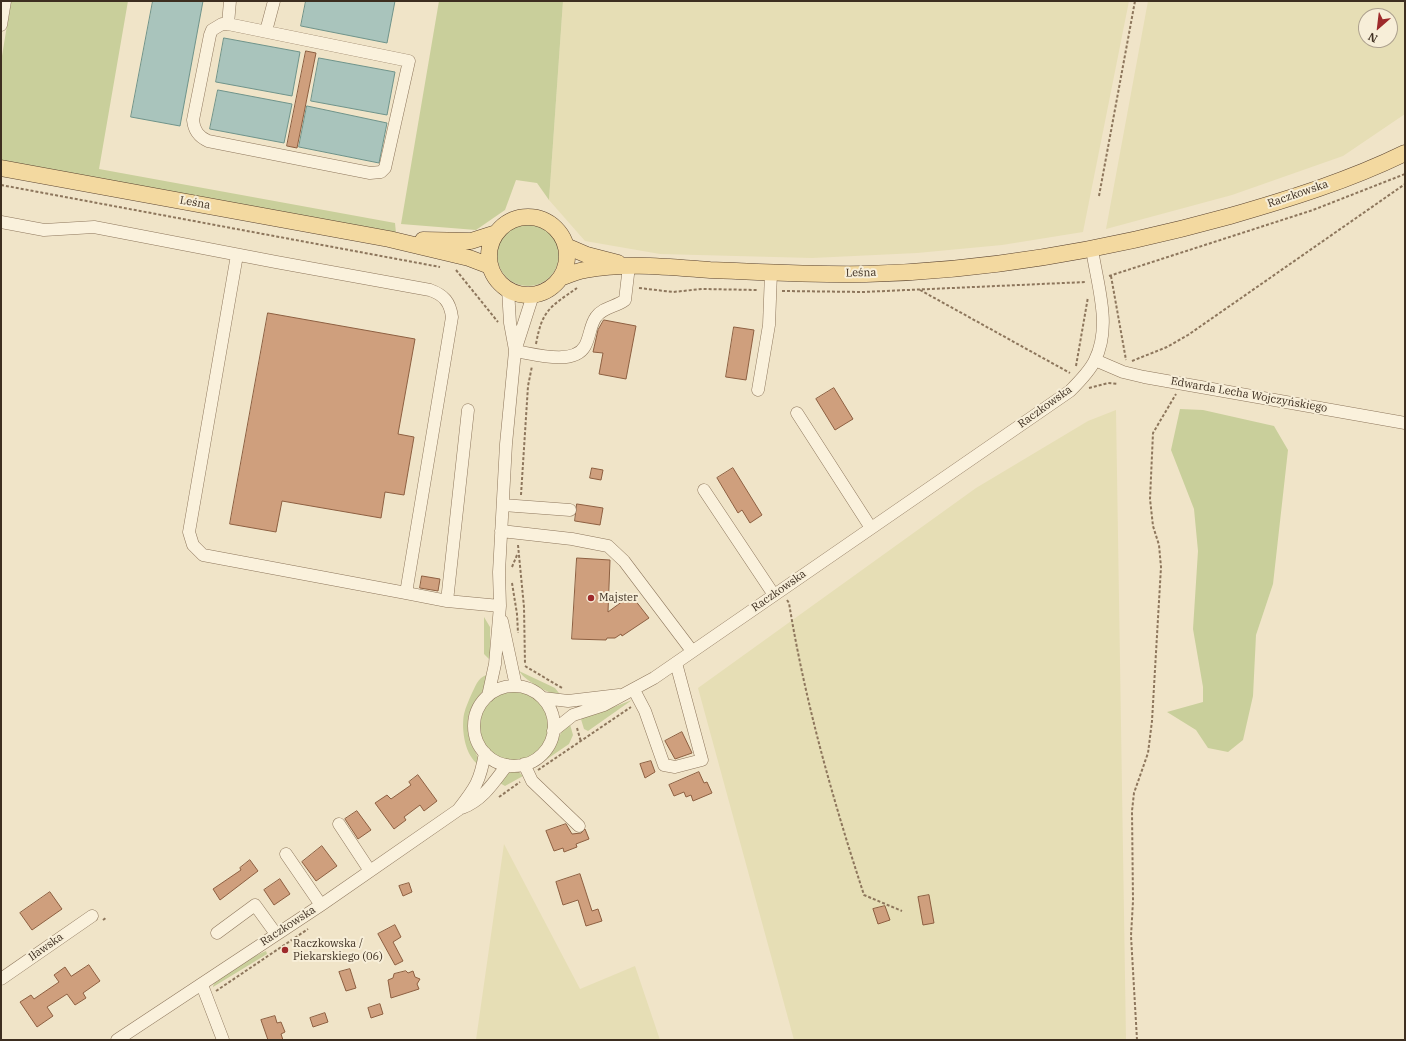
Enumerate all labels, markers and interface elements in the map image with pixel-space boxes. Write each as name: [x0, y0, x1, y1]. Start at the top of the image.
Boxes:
north arrow: [1358, 8, 1398, 48]
text: N: [1366, 29, 1380, 46]
street label: Raczkowska: [1266, 177, 1330, 211]
street label: Leśna: [179, 194, 211, 212]
street label: Leśna: [845, 266, 877, 280]
street label: Edwarda Lecha Wojczyńskiego: [1170, 375, 1328, 415]
street label: Raczkowska: [1015, 383, 1075, 431]
street label: Raczkowska: [749, 567, 809, 615]
place label: Majster: [599, 591, 638, 605]
marker: Majster: [586, 593, 596, 603]
street label: Raczkowska: [258, 903, 318, 949]
street label: Iławska: [26, 930, 66, 964]
place label: Raczkowska / Piekarskiego (06): [293, 937, 383, 963]
marker: Raczkowska / Piekarskiego (06): [280, 945, 290, 955]

